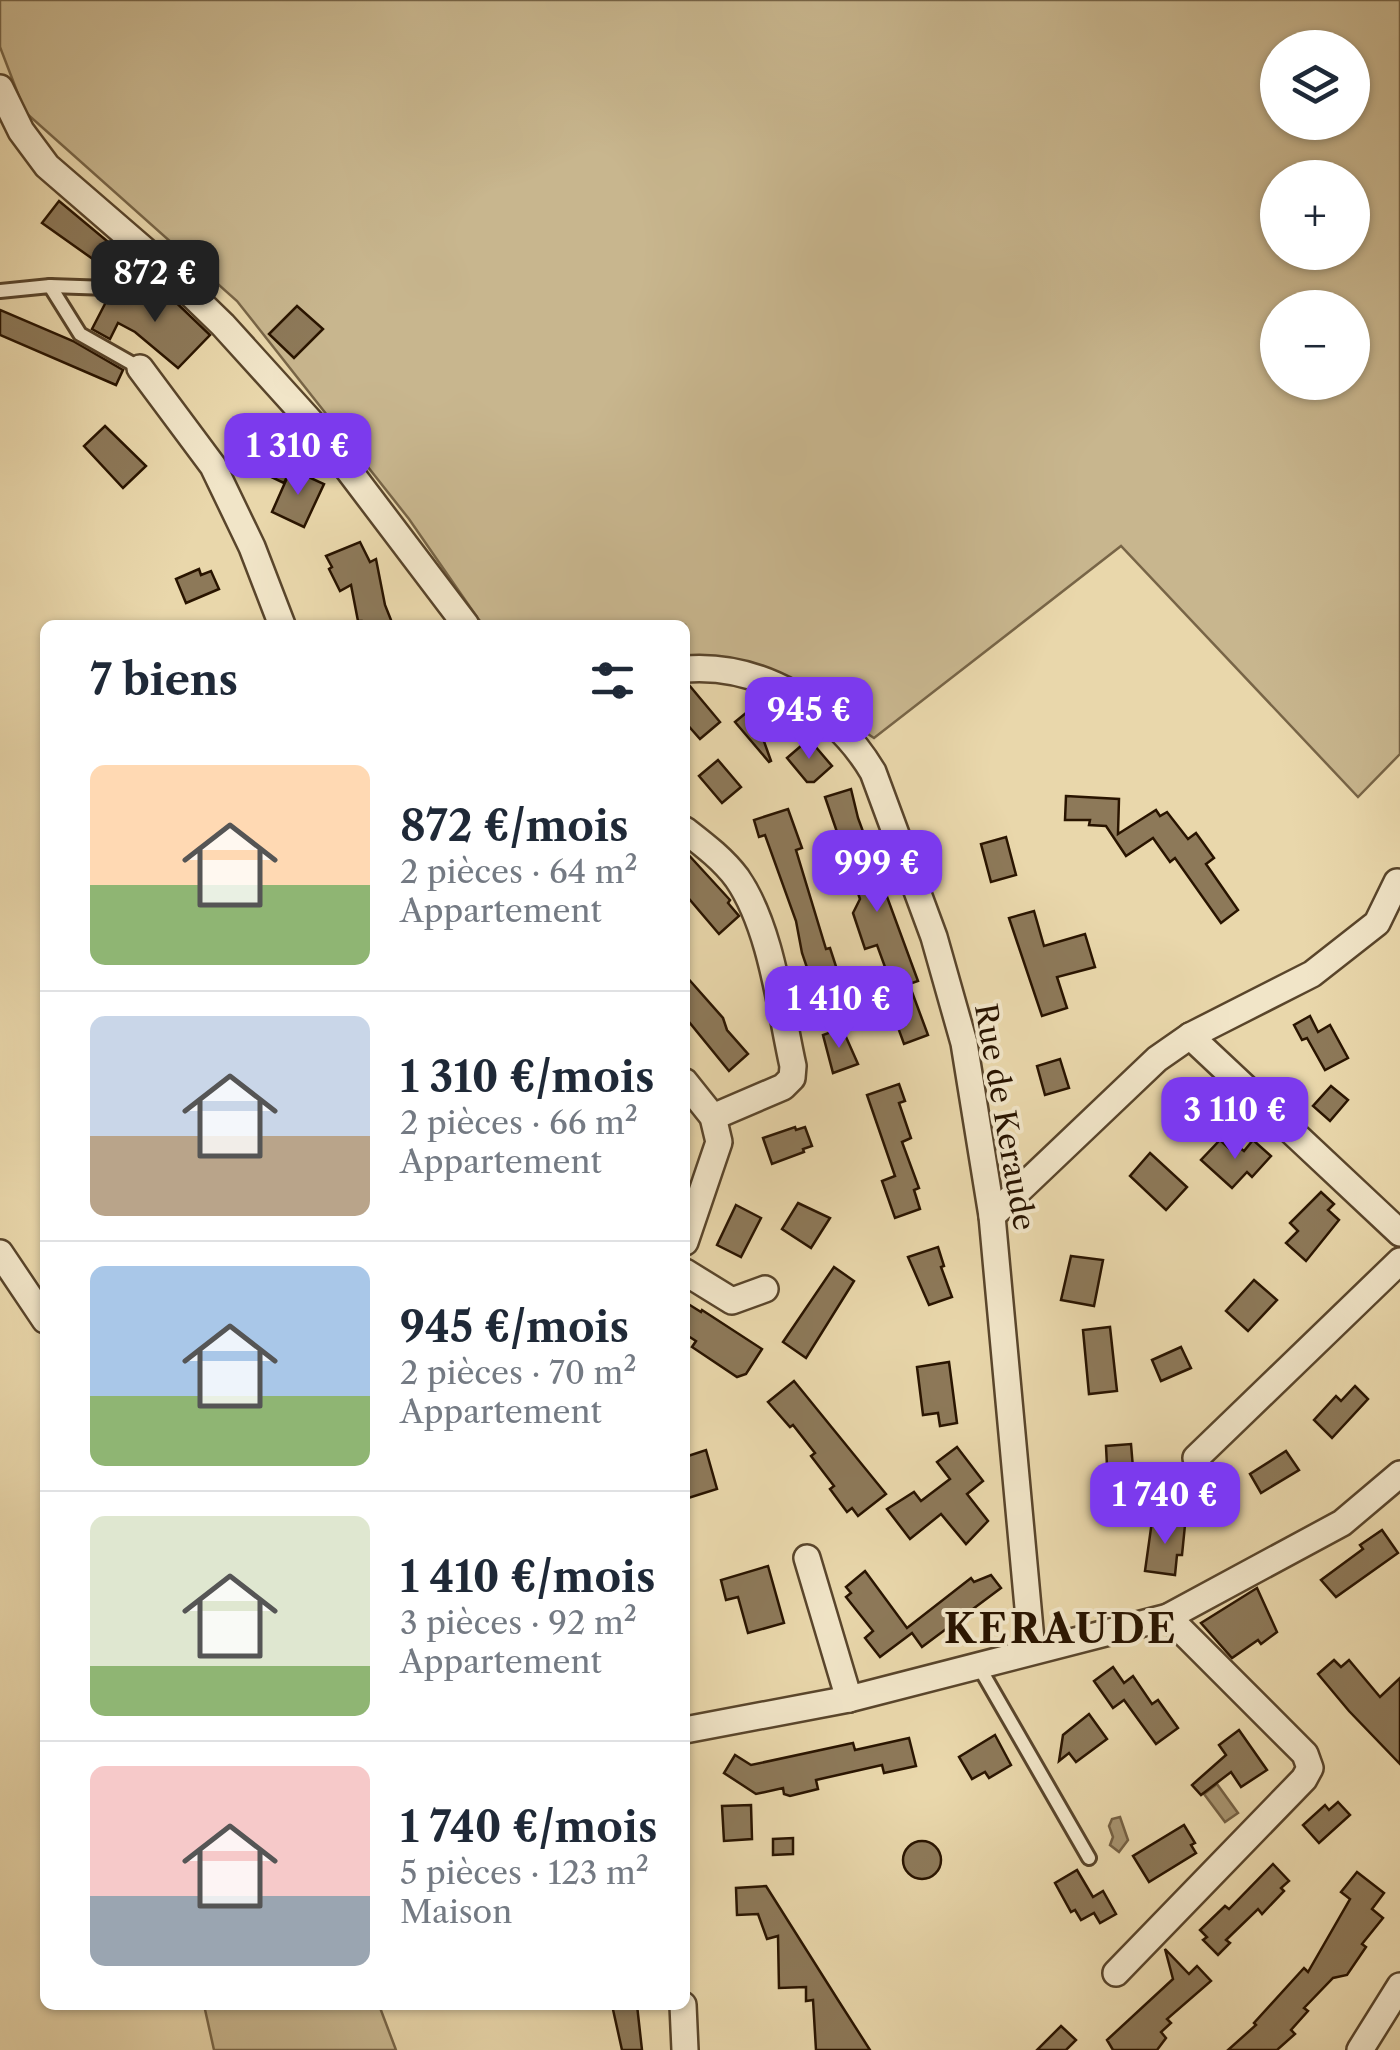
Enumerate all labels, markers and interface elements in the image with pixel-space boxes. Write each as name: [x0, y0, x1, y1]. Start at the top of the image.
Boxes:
map controls: [1260, 30, 1370, 400]
button: layers: [1260, 30, 1370, 140]
button: +: [1260, 160, 1370, 270]
pin: 872 €: [85, 240, 225, 325]
text: 872 €: [113, 253, 197, 292]
button: −: [1260, 290, 1370, 400]
pin: 1 310 €: [206, 413, 390, 498]
text: 1 310 €: [246, 426, 350, 465]
icon: filters: [585, 653, 640, 708]
text: 7 biens: [90, 654, 238, 706]
pin: 945 €: [739, 677, 879, 762]
text: 945 €: [767, 690, 851, 729]
text: 872 €/mois: [400, 800, 629, 852]
icon: home: [170, 805, 290, 925]
pin: 999 €: [807, 830, 947, 915]
text: 999 €: [834, 843, 920, 882]
text: 2 pièces · 64 m²: [400, 852, 638, 891]
text: Appartement: [400, 891, 602, 930]
pin: 1 410 €: [747, 966, 931, 1051]
text: 1 410 €: [787, 979, 891, 1018]
street label: Rue de Keraude: [967, 1001, 1043, 1233]
text: 1 310 €/mois: [400, 1051, 654, 1103]
icon: home: [170, 1056, 290, 1176]
pin: 3 110 €: [1143, 1077, 1327, 1162]
text: 3 110 €: [1183, 1090, 1287, 1129]
text: 2 pièces · 66 m²: [400, 1103, 638, 1142]
text: Appartement: [400, 1142, 602, 1181]
text: 945 €/mois: [400, 1301, 629, 1353]
icon: home: [170, 1306, 290, 1426]
text: 2 pièces · 70 m²: [400, 1353, 636, 1392]
text: Appartement: [400, 1392, 602, 1431]
pin: 1 740 €: [1073, 1462, 1257, 1547]
text: 1 740 €: [1112, 1475, 1218, 1514]
text: 1 410 €/mois: [400, 1551, 656, 1603]
icon: home: [170, 1556, 290, 1676]
text: 3 pièces · 92 m²: [400, 1603, 637, 1642]
district label: KERAUDE: [944, 1604, 1178, 1653]
text: Appartement: [400, 1642, 602, 1681]
text: 1 740 €/mois: [400, 1801, 658, 1853]
icon: home: [170, 1806, 290, 1926]
text: 5 pièces · 123 m²: [400, 1853, 649, 1892]
text: Maison: [400, 1892, 512, 1931]

